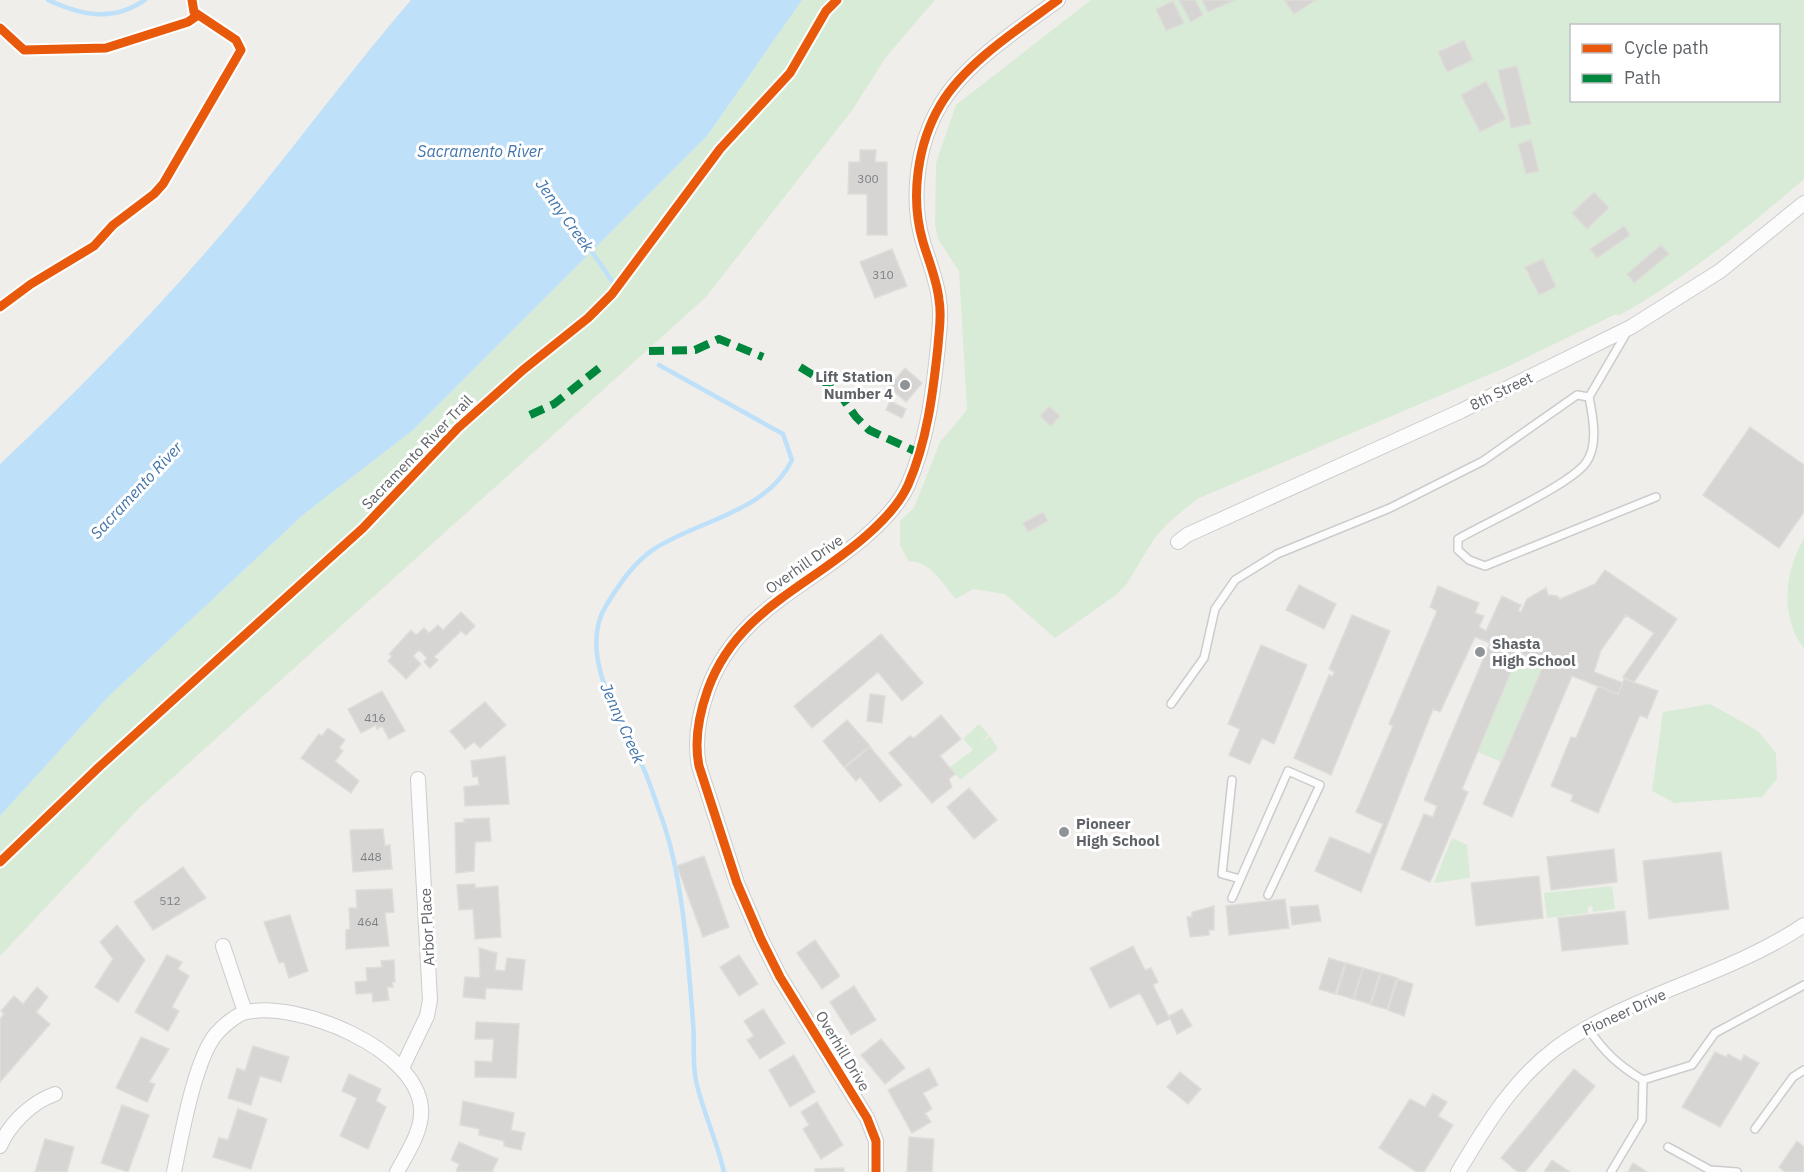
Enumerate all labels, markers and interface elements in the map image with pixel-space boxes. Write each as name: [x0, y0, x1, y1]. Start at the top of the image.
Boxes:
legend: [1570, 24, 1780, 102]
text: Cycle path: [1624, 36, 1709, 59]
text: Path: [1624, 66, 1661, 89]
water label: Sacramento River: [417, 141, 544, 161]
house number: 300: [857, 171, 879, 186]
water label: Jenny Creek: [532, 174, 599, 256]
house number: 310: [872, 267, 894, 282]
place label: Lift Station Number 4: [815, 367, 893, 403]
street label: 8th Street: [1467, 368, 1535, 414]
marker: Lift Station Number 4: [898, 378, 912, 392]
street label: Sacramento River Trail: [357, 391, 477, 513]
water label: Sacramento River: [86, 436, 187, 543]
street label: Overhill Drive: [762, 530, 846, 598]
place label: Shasta High School: [1492, 634, 1576, 670]
marker: Shasta High School: [1473, 645, 1487, 659]
water label: Jenny Creek: [596, 680, 650, 767]
house number: 416: [364, 710, 386, 725]
place label: Pioneer High School: [1076, 814, 1160, 850]
marker: Pioneer High School: [1057, 825, 1071, 839]
house number: 448: [360, 849, 382, 864]
street label: Arbor Place: [415, 887, 439, 967]
house number: 512: [159, 893, 181, 908]
house number: 464: [357, 914, 379, 929]
street label: Pioneer Drive: [1579, 984, 1669, 1040]
street label: Overhill Drive: [812, 1007, 874, 1095]

